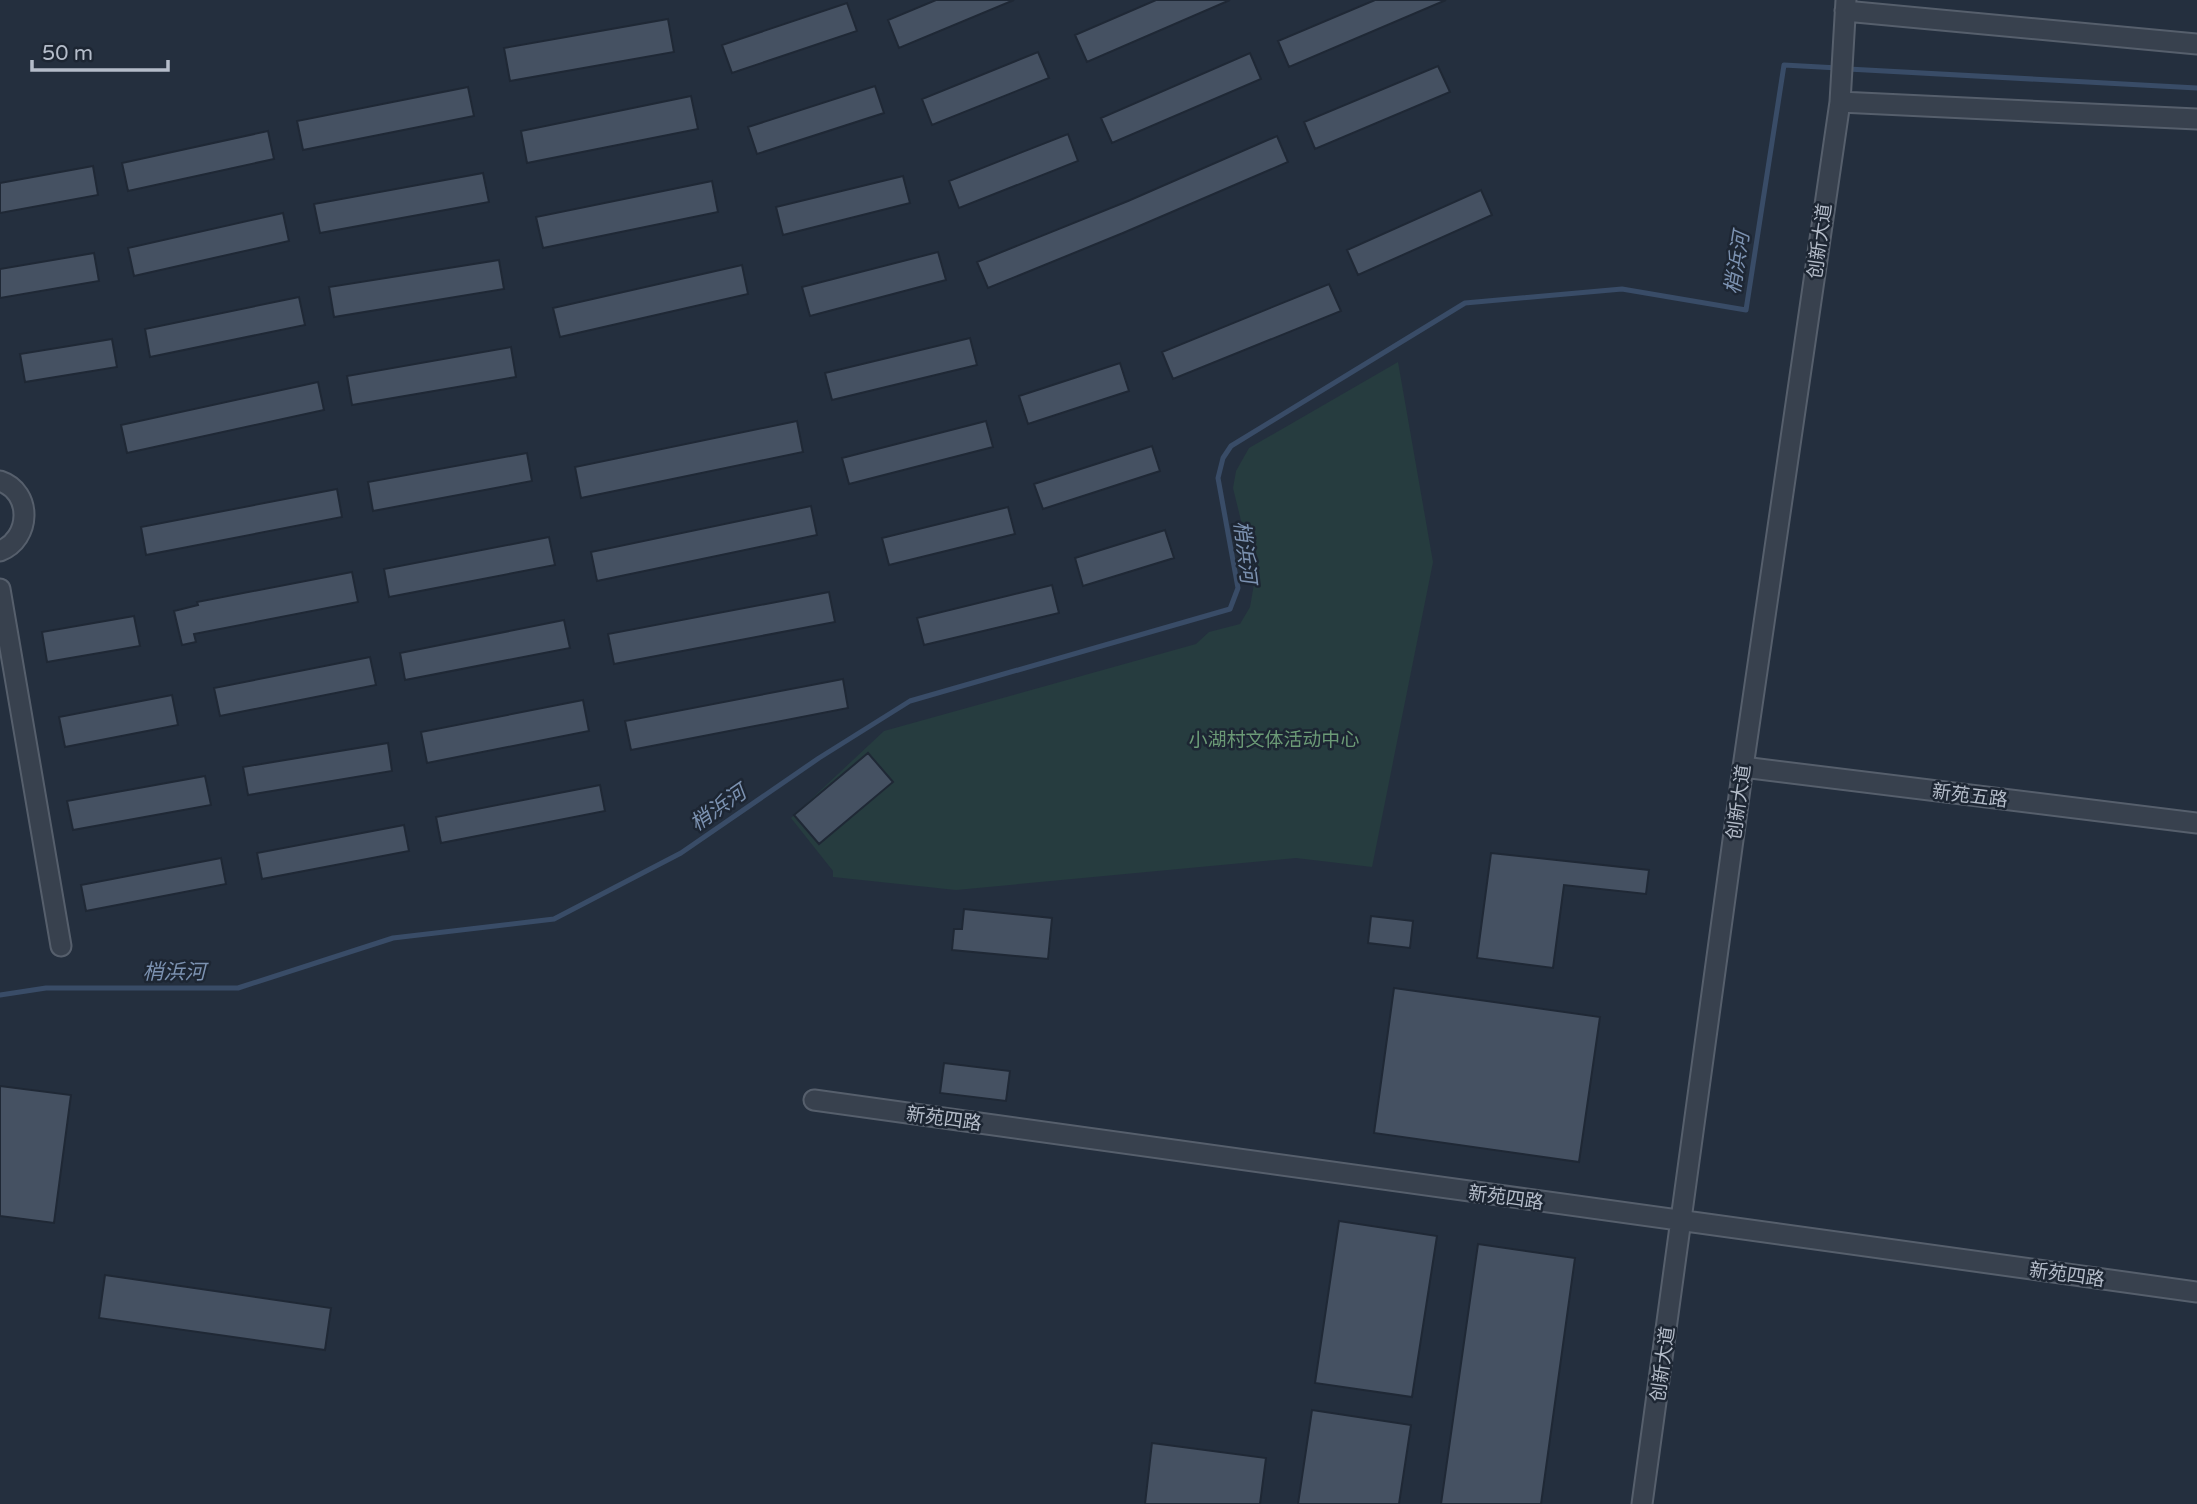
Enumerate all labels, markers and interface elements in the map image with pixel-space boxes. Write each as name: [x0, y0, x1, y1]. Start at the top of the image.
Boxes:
scale bar: [32, 28, 168, 72]
text: 50 m: [42, 41, 93, 66]
street label: 创新大道: [1804, 202, 1836, 280]
water label: 梢浜河: [1720, 226, 1755, 296]
water label: 梢浜河: [1228, 519, 1261, 589]
park label: 小湖村文体活动中心: [1188, 729, 1360, 751]
street label: 创新大道: [1723, 763, 1755, 841]
water label: 梢浜河: [685, 778, 755, 837]
street label: 新苑五路: [1931, 780, 2009, 812]
water label: 梢浜河: [143, 960, 209, 985]
street label: 新苑四路: [905, 1103, 983, 1135]
street label: 新苑四路: [1467, 1182, 1545, 1214]
street label: 新苑四路: [2028, 1259, 2106, 1291]
street label: 创新大道: [1647, 1325, 1679, 1403]

